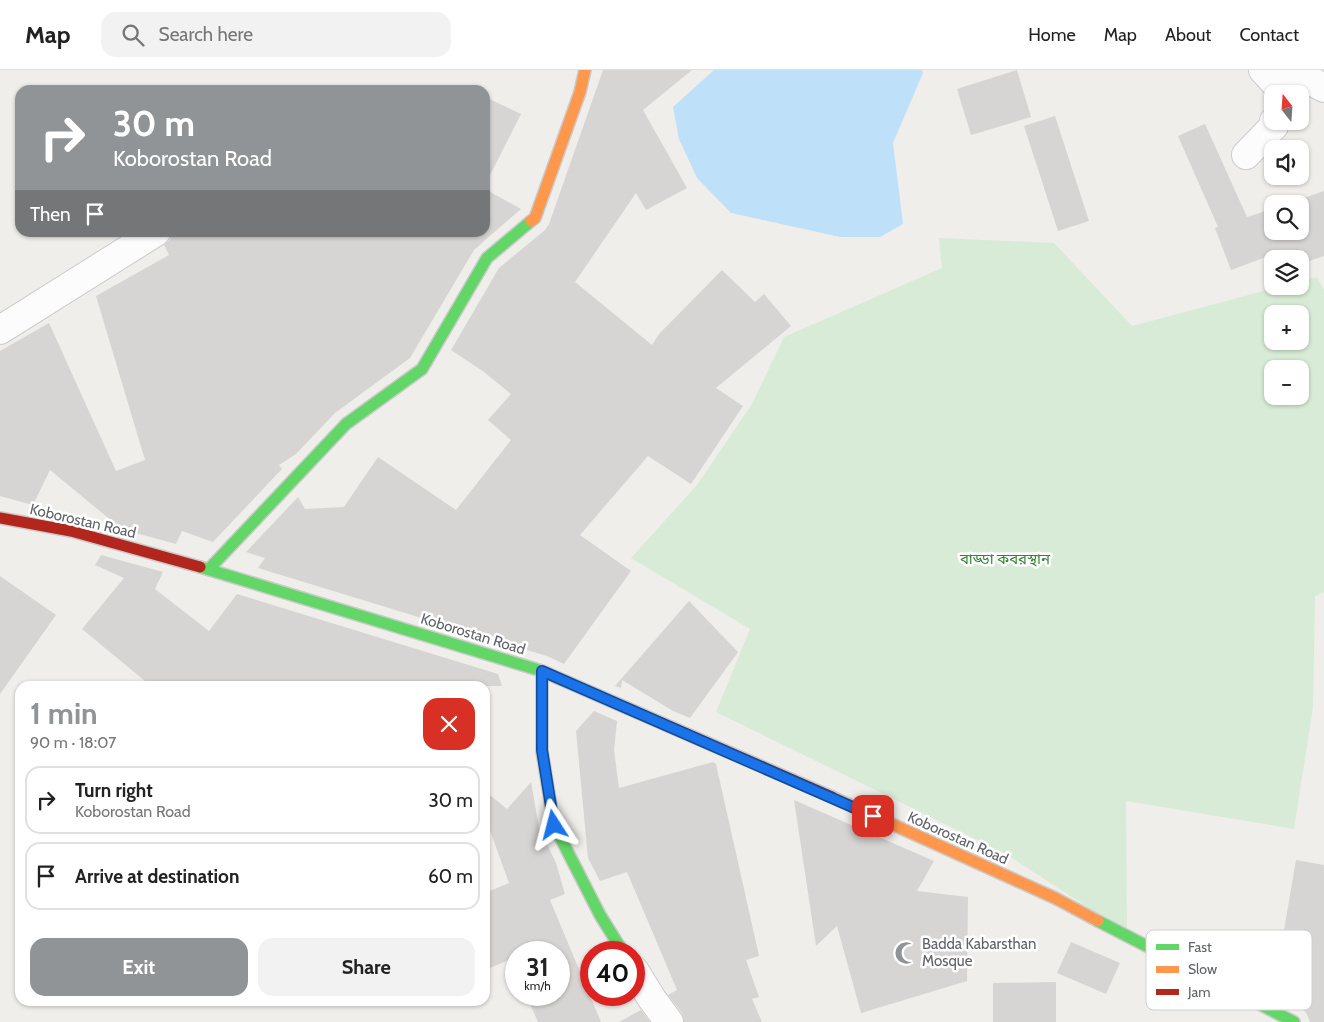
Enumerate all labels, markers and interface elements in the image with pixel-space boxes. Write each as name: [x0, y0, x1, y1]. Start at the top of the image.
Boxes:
search box: [101, 12, 451, 57]
text: Map: [25, 20, 71, 49]
icon: search: [119, 21, 147, 49]
text: Search here: [159, 23, 253, 46]
text: Home: [1028, 24, 1076, 46]
text: Map: [1104, 24, 1137, 46]
text: About: [1165, 24, 1211, 46]
text: Contact: [1239, 24, 1299, 46]
north arrow: [1264, 85, 1309, 130]
map controls: [1264, 85, 1309, 405]
text: 30 m: [113, 102, 195, 145]
icon: right: [30, 105, 95, 170]
button: sound: [1264, 140, 1309, 185]
text: Koborostan Road: [113, 145, 272, 172]
button: search: [1264, 195, 1309, 240]
icon: arrive: [81, 200, 109, 228]
text: Then: [30, 203, 71, 226]
button: layers: [1264, 250, 1309, 295]
button: +: [1264, 305, 1309, 350]
button: −: [1264, 360, 1309, 405]
street label: Koborostan Road: [28, 500, 138, 542]
park label: বাড্ডা কবরস্থান: [959, 550, 1051, 568]
street label: Koborostan Road: [419, 610, 527, 658]
text: 1 min: [30, 695, 98, 732]
button: close: [423, 698, 475, 750]
text: 90 m · 18:07: [30, 733, 116, 752]
text: Turn right: [75, 779, 153, 802]
icon: right: [32, 786, 60, 814]
text: 30 m: [429, 789, 473, 812]
pin: [852, 795, 894, 837]
position arrow: [527, 798, 579, 850]
text: Koborostan Road: [75, 802, 191, 821]
icon: arrive: [859, 802, 887, 830]
street label: Koborostan Road: [905, 808, 1011, 868]
icon: arrive: [32, 862, 60, 890]
text: Arrive at destination: [75, 865, 239, 888]
text: 60 m: [428, 865, 473, 888]
legend: [1146, 930, 1312, 1010]
place label: Badda Kabarsthan Mosque: [922, 935, 1036, 970]
button: Exit: [30, 938, 248, 996]
button: Share: [258, 938, 475, 996]
text: Fast: [1188, 938, 1212, 956]
mosque icon: Badda Kabarsthan Mosque: [893, 940, 919, 966]
speed limit sign: 40: [580, 941, 645, 1006]
text: 31: [526, 952, 549, 982]
text: Slow: [1188, 960, 1217, 978]
text: km/h: [524, 978, 551, 993]
text: Jam: [1187, 983, 1210, 1001]

